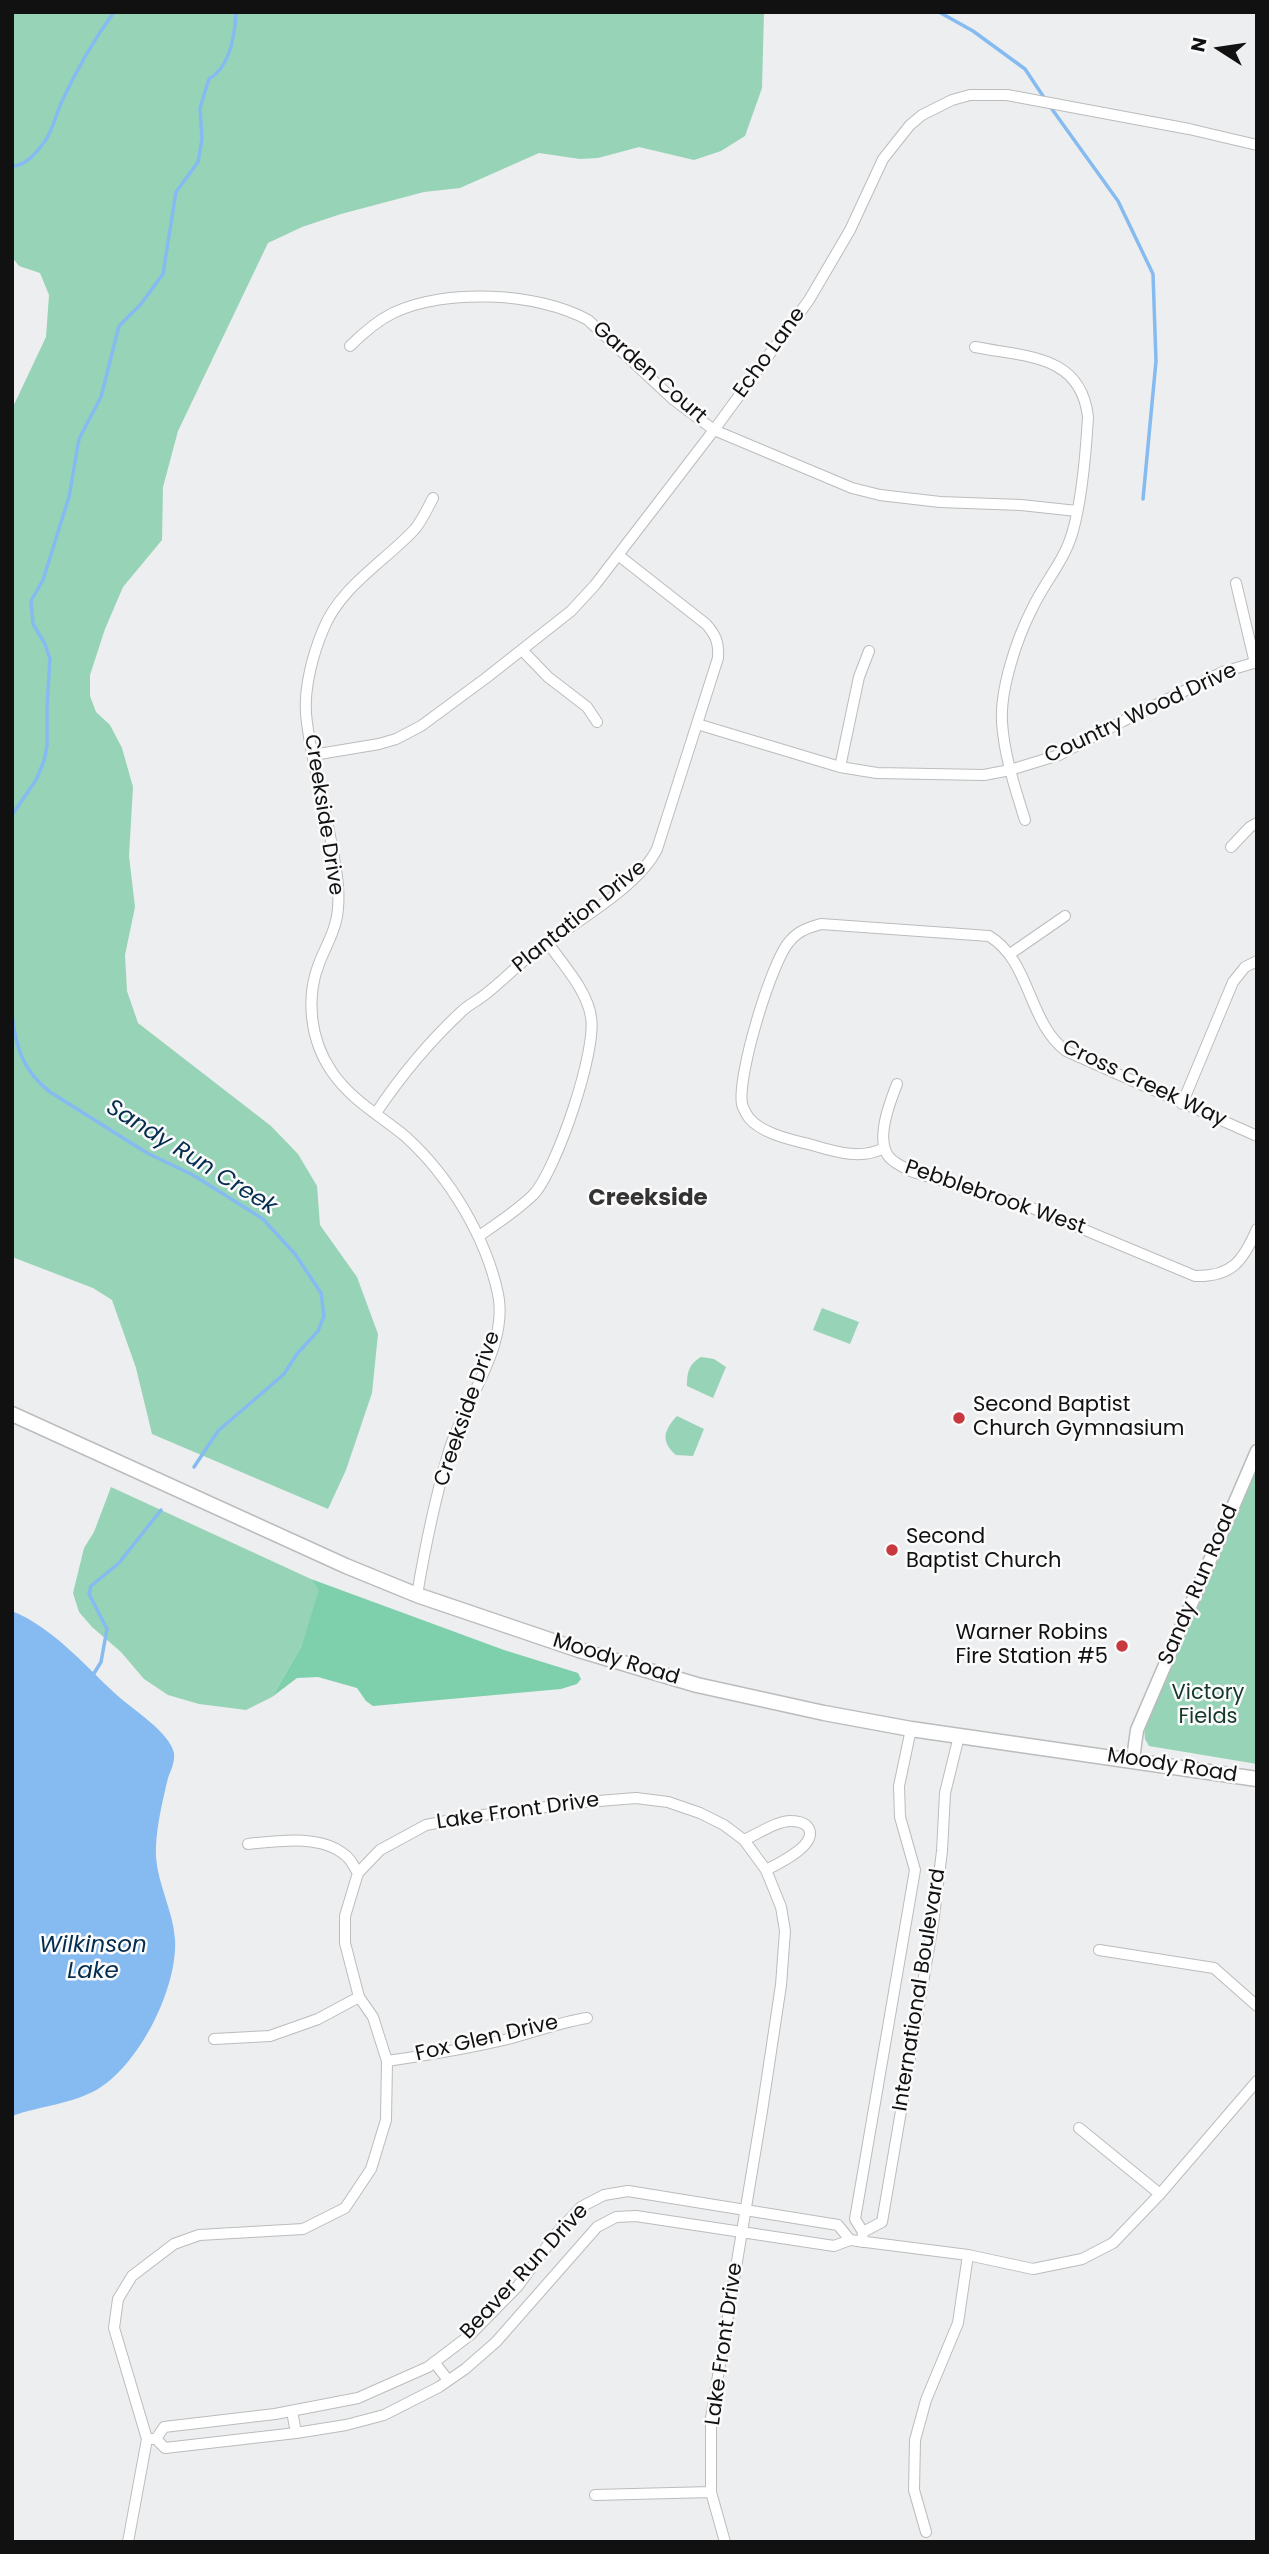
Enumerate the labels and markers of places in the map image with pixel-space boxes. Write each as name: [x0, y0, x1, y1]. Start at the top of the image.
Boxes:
place label: Second Baptist Church Gymnasium: [973, 1393, 1184, 1443]
marker: Second Baptist Church Gymnasium: [951, 1410, 967, 1426]
place label: Second Baptist Church: [906, 1525, 1061, 1575]
marker: Second Baptist Church: [884, 1542, 900, 1558]
place label: Warner Robins Fire Station #5: [955, 1621, 1108, 1671]
marker: Warner Robins Fire Station #5: [1114, 1638, 1130, 1654]

